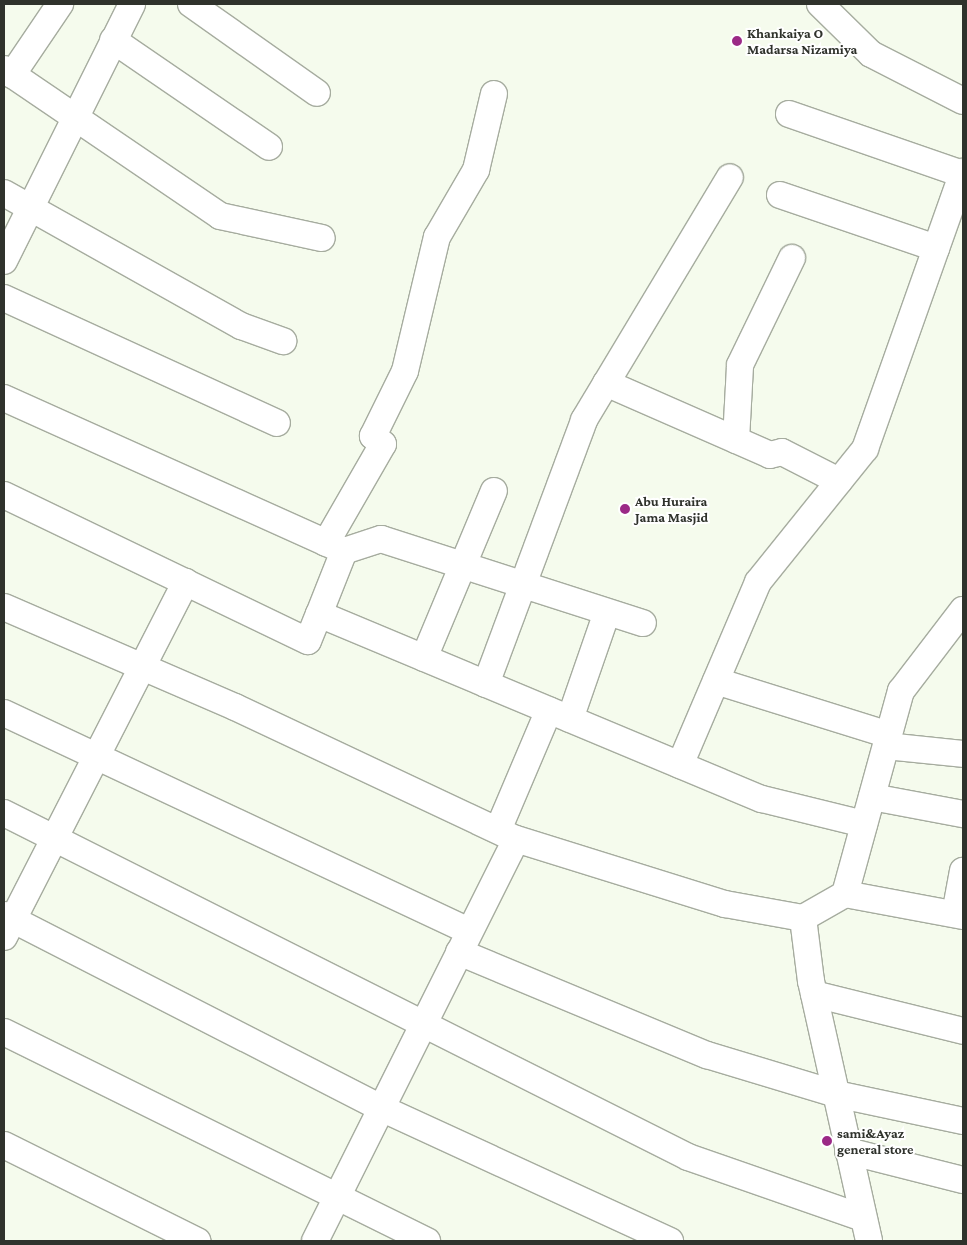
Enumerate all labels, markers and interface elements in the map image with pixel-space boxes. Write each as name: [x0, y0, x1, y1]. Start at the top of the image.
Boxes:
place label: Khankaiya O Madarsa Nizamiya: [747, 25, 857, 58]
marker: Khankaiya O Madarsa Nizamiya: [731, 35, 743, 47]
place label: Abu Huraira Jama Masjid: [635, 493, 708, 526]
marker: Abu Huraira Jama Masjid: [619, 503, 631, 515]
place label: sami&Ayaz general store: [837, 1125, 914, 1158]
marker: sami&Ayaz general store: [821, 1135, 833, 1147]

